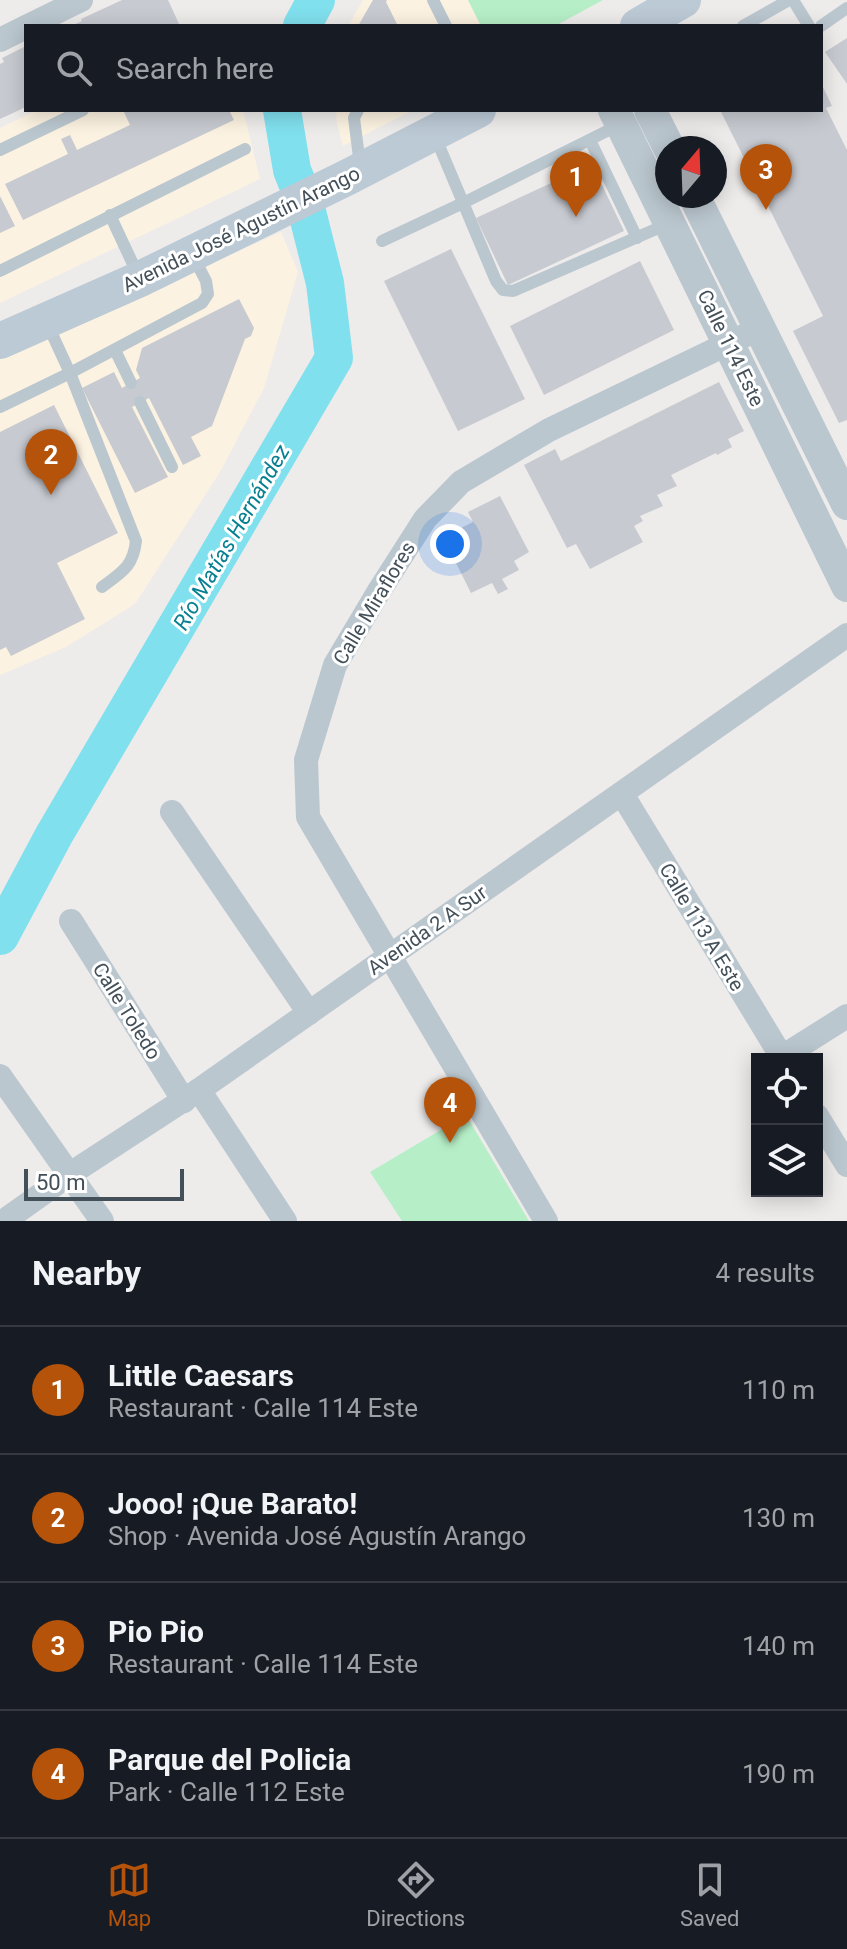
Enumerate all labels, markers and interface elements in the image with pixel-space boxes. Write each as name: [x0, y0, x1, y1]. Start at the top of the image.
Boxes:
search box: [24, 24, 823, 112]
icon: search: [52, 46, 96, 90]
text: Search here: [116, 51, 274, 86]
north arrow: [655, 136, 727, 208]
pin: 3: [740, 144, 792, 210]
pin: 1: [550, 151, 602, 217]
street label: Avenida José Agustín Arango: [118, 161, 364, 297]
street label: Calle 114 Este: [692, 286, 770, 410]
pin: 2: [25, 429, 77, 495]
water label: Río Matías Hernández: [168, 440, 295, 634]
your location: [430, 524, 470, 564]
street label: Calle Miraflores: [328, 537, 420, 669]
street label: Calle 113 A Este: [654, 859, 750, 995]
street label: Avenida 2 A Sur: [363, 880, 491, 980]
street label: Calle Toledo: [88, 958, 166, 1064]
map controls: [751, 1053, 823, 1197]
button: locate: [751, 1053, 823, 1125]
pin: 4: [424, 1077, 476, 1143]
button: layers: [751, 1125, 823, 1197]
scale bar: [24, 1165, 184, 1201]
text: 50 m: [36, 1170, 85, 1195]
text: Nearby: [32, 1253, 141, 1293]
text: 4 results: [716, 1258, 815, 1288]
text: Little Caesars: [108, 1358, 294, 1393]
text: 1: [51, 1375, 65, 1405]
text: 110 m: [742, 1375, 815, 1405]
text: Restaurant · Calle 114 Este: [108, 1393, 418, 1423]
text: Jooo! ¡Que Barato!: [108, 1486, 357, 1521]
text: 2: [51, 1503, 65, 1533]
text: 130 m: [742, 1503, 815, 1533]
text: Shop · Avenida José Agustín Arango: [108, 1521, 526, 1551]
text: Pio Pio: [108, 1614, 204, 1649]
text: 3: [51, 1631, 65, 1661]
text: 140 m: [742, 1631, 815, 1661]
text: Restaurant · Calle 114 Este: [108, 1649, 418, 1679]
text: Parque del Policia: [108, 1742, 351, 1777]
text: 4: [51, 1759, 65, 1789]
text: 190 m: [742, 1759, 815, 1789]
text: Park · Calle 112 Este: [108, 1777, 345, 1807]
tab: Map: [107, 1858, 151, 1931]
tab: Directions: [366, 1858, 465, 1931]
tab: Saved: [680, 1858, 740, 1931]

